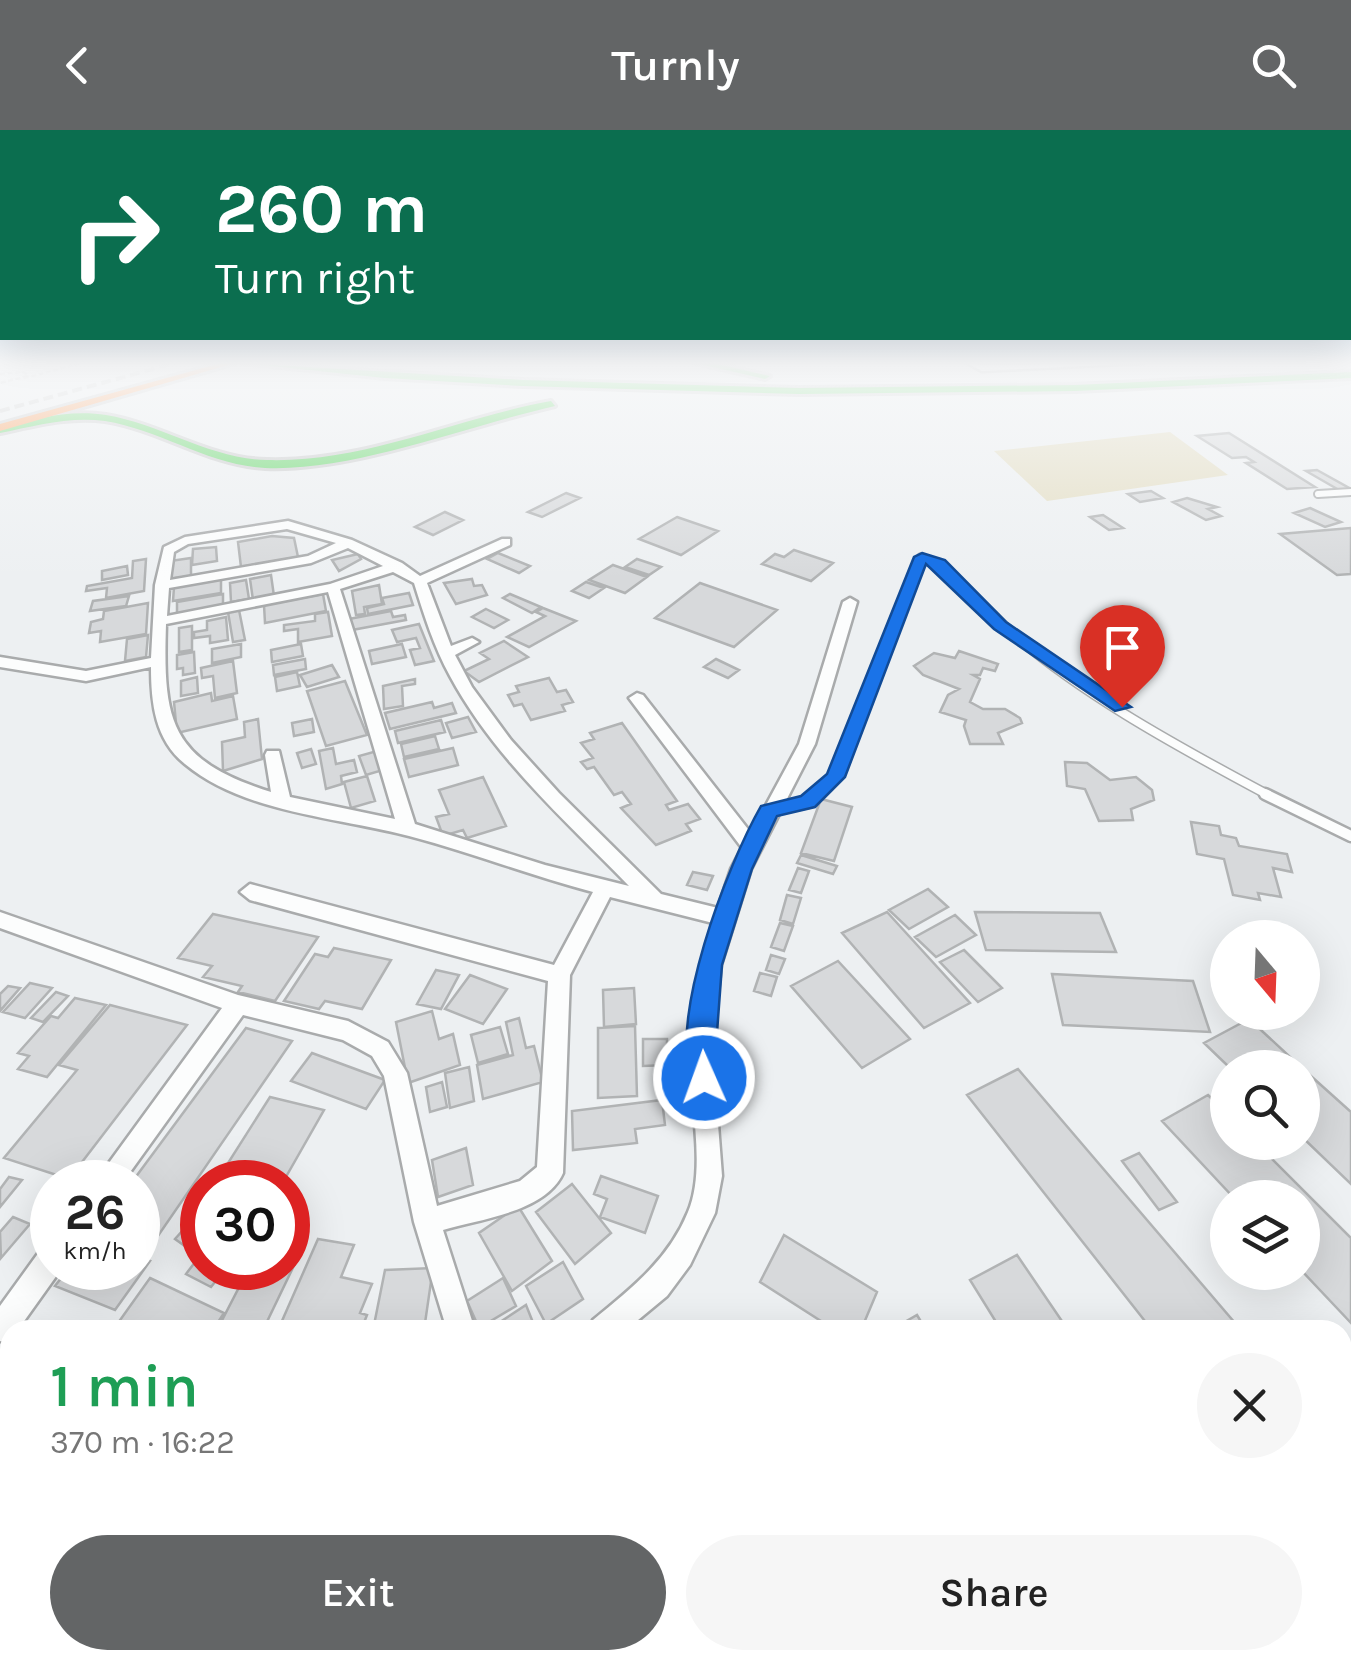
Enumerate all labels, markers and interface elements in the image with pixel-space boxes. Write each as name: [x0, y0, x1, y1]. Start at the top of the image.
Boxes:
icon: back: [50, 38, 105, 93]
icon: search: [1246, 38, 1301, 93]
text: Turnly: [611, 39, 740, 91]
text: 260 m: [215, 168, 428, 250]
icon: right: [50, 170, 180, 300]
text: Turn right: [215, 252, 415, 304]
pin: [1080, 605, 1165, 708]
icon: arrive: [1095, 620, 1150, 675]
north arrow: [1210, 920, 1320, 1030]
map controls: [1210, 920, 1320, 1290]
position arrow: [652, 1026, 756, 1130]
button: search: [1210, 1050, 1320, 1160]
speed limit sign: 30: [180, 1160, 310, 1290]
button: layers: [1210, 1180, 1320, 1290]
text: 26: [65, 1183, 125, 1242]
text: km/h: [63, 1236, 127, 1265]
text: 1 min: [50, 1351, 199, 1421]
button: close: [1197, 1353, 1302, 1458]
text: 370 m · 16:22: [50, 1424, 235, 1461]
button: Exit: [50, 1535, 666, 1650]
button: Share: [686, 1535, 1302, 1650]

